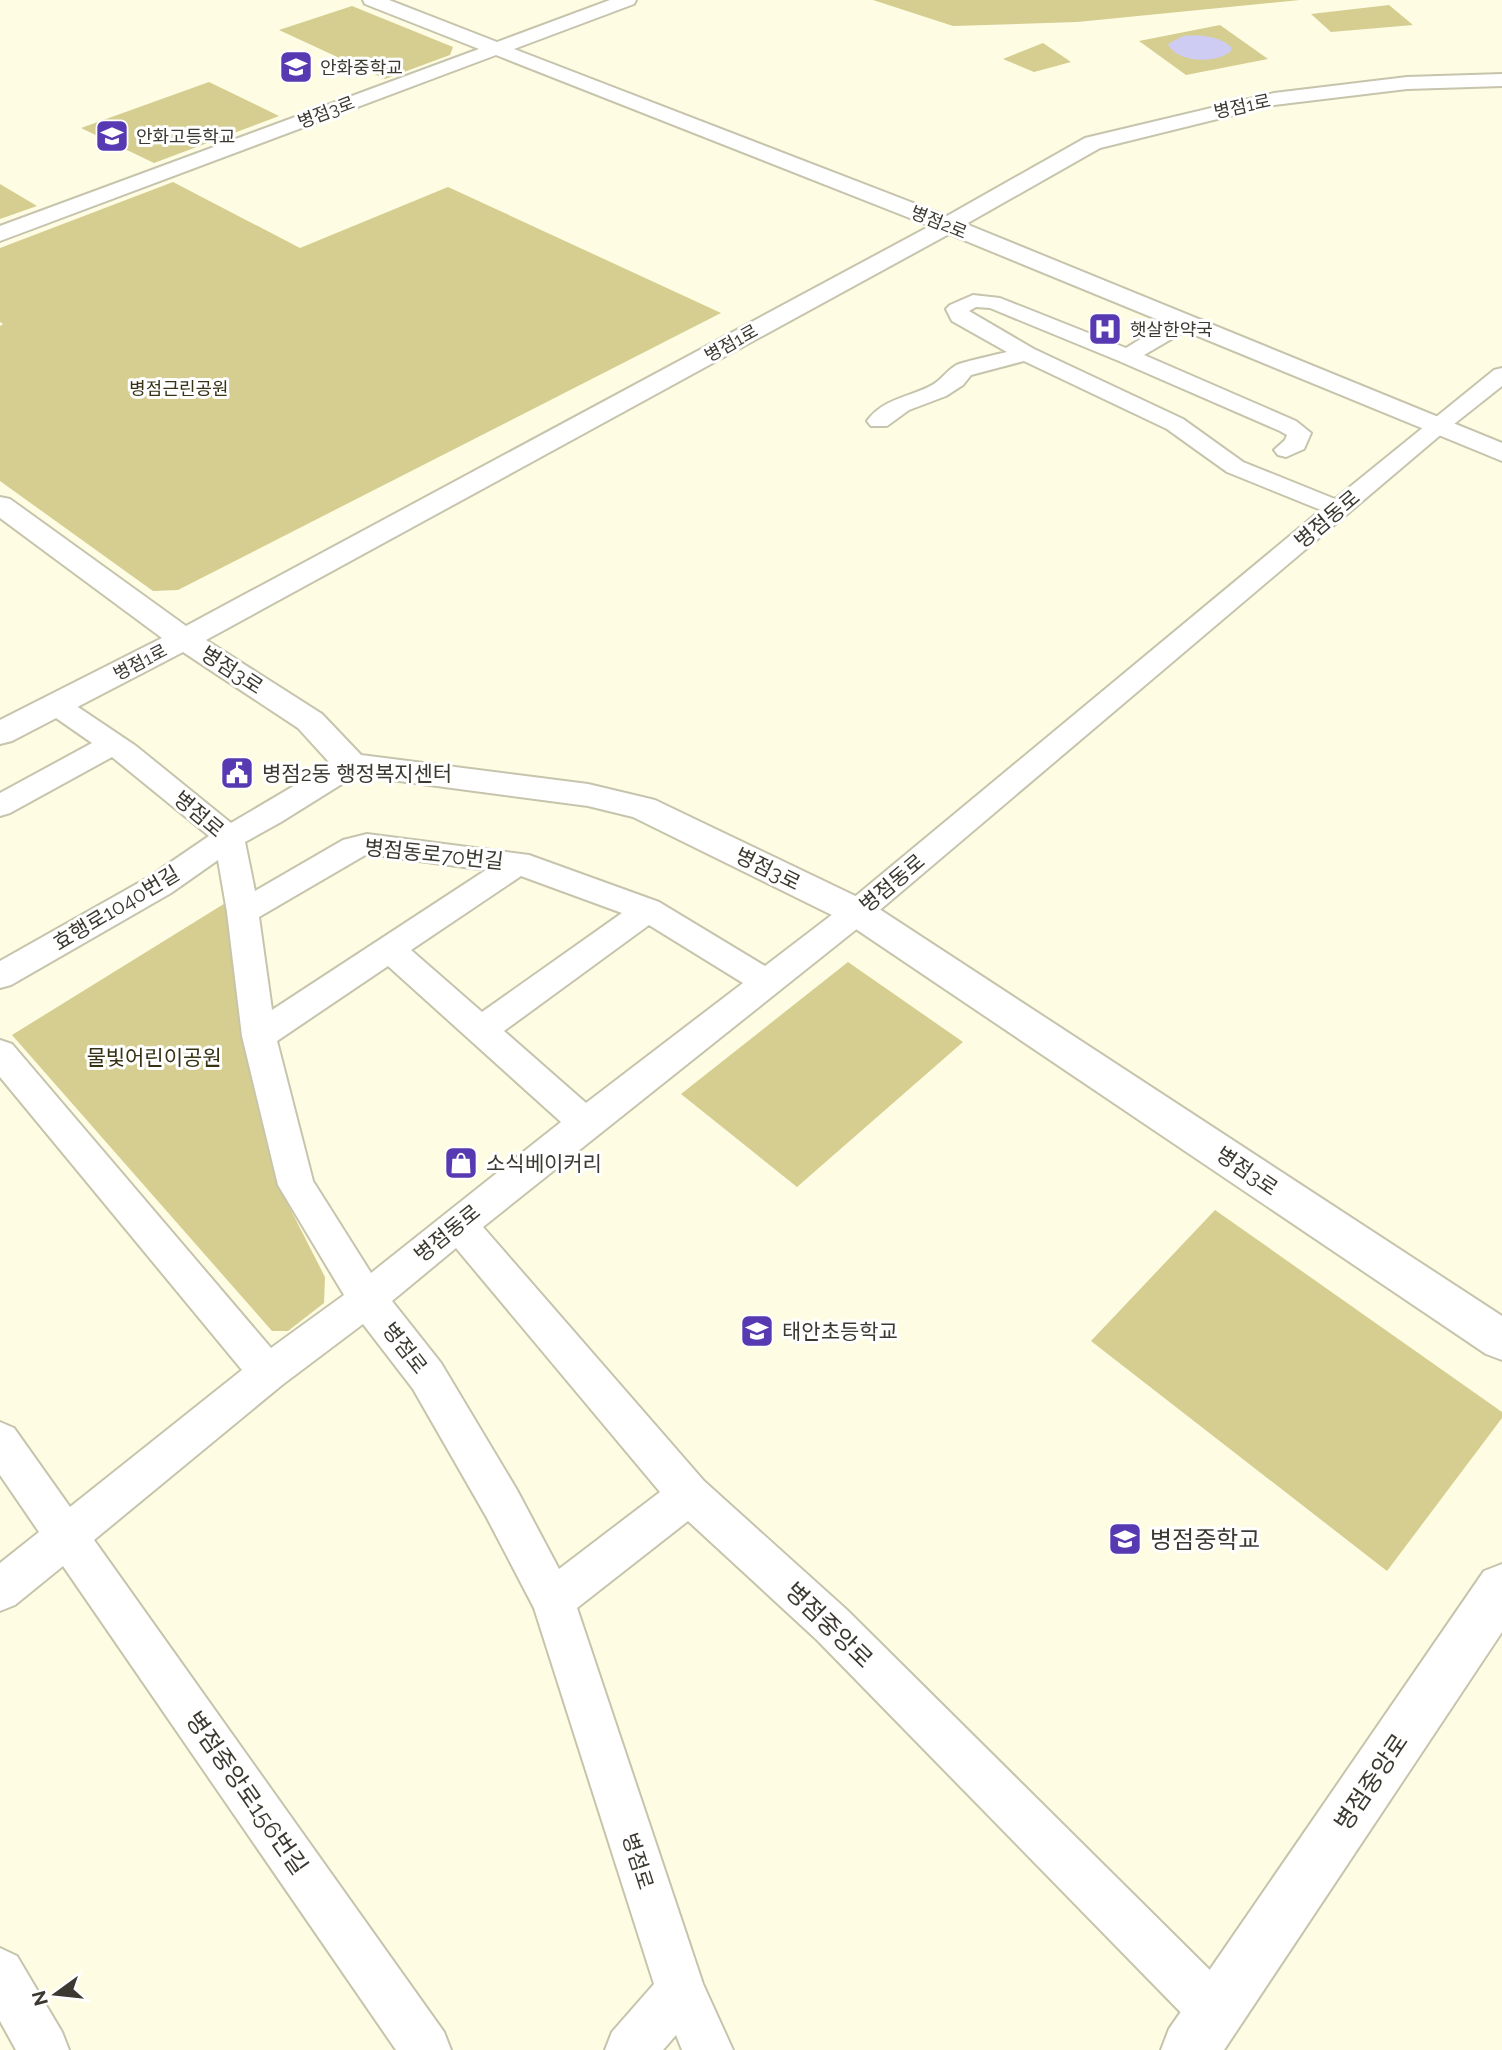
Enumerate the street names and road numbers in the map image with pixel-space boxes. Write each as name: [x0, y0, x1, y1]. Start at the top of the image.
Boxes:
street label: 병점1로: [1212, 90, 1272, 122]
street label: 병점3로: [295, 92, 357, 132]
street label: 병점2로: [908, 201, 970, 243]
street label: 병점1로: [701, 320, 761, 366]
street label: 병점동로: [1289, 485, 1365, 553]
street label: 병점1로: [110, 640, 170, 684]
street label: 병점3로: [196, 641, 268, 699]
street label: 병점로: [169, 786, 229, 842]
street label: 병점동로70번길: [363, 834, 505, 874]
street label: 병점3로: [731, 843, 805, 895]
street label: 병점동로: [854, 849, 930, 917]
street label: 효행로1040번길: [48, 861, 184, 955]
street label: 병점3로: [1211, 1141, 1283, 1201]
street label: 병점동로: [409, 1199, 485, 1267]
street label: 병점로: [377, 1317, 433, 1379]
street label: 병점중앙로: [779, 1576, 879, 1674]
street label: 병점중앙로156번길: [180, 1706, 314, 1880]
street label: 병점중앙로: [1328, 1728, 1414, 1836]
street label: 병점로: [617, 1830, 659, 1892]

